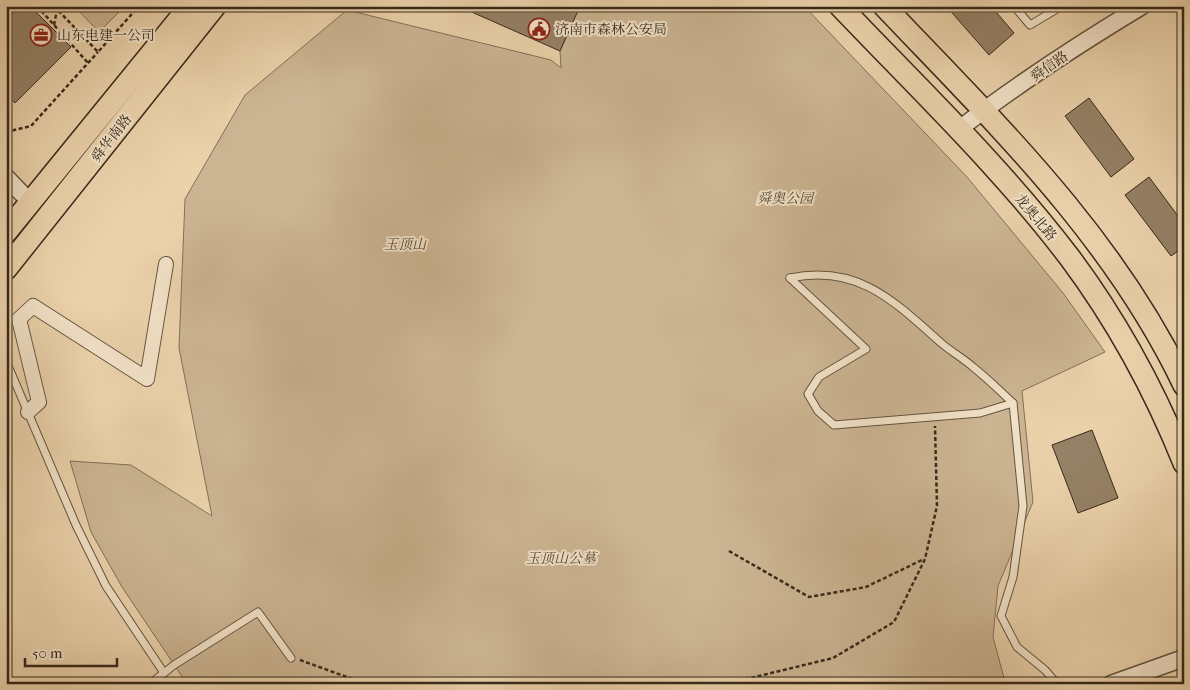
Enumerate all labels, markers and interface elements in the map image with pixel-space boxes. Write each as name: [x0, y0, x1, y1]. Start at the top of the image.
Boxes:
public building icon: 济南市森林公安局: [527, 17, 551, 41]
place label: 济南市森林公安局: [555, 21, 667, 38]
office icon: 山东电建一公司: [29, 23, 53, 47]
place label: 山东电建一公司: [57, 27, 155, 44]
street label: 舜信路: [1027, 48, 1071, 85]
street label: 舜华南路: [87, 111, 135, 166]
park label: 舜奥公园: [757, 190, 815, 207]
street label: 龙奥北路: [1011, 190, 1060, 244]
park label: 玉顶山: [384, 236, 427, 253]
park label: 玉顶山公墓: [526, 550, 598, 567]
scale bar: [25, 635, 118, 667]
text: 50 m: [32, 644, 63, 662]

